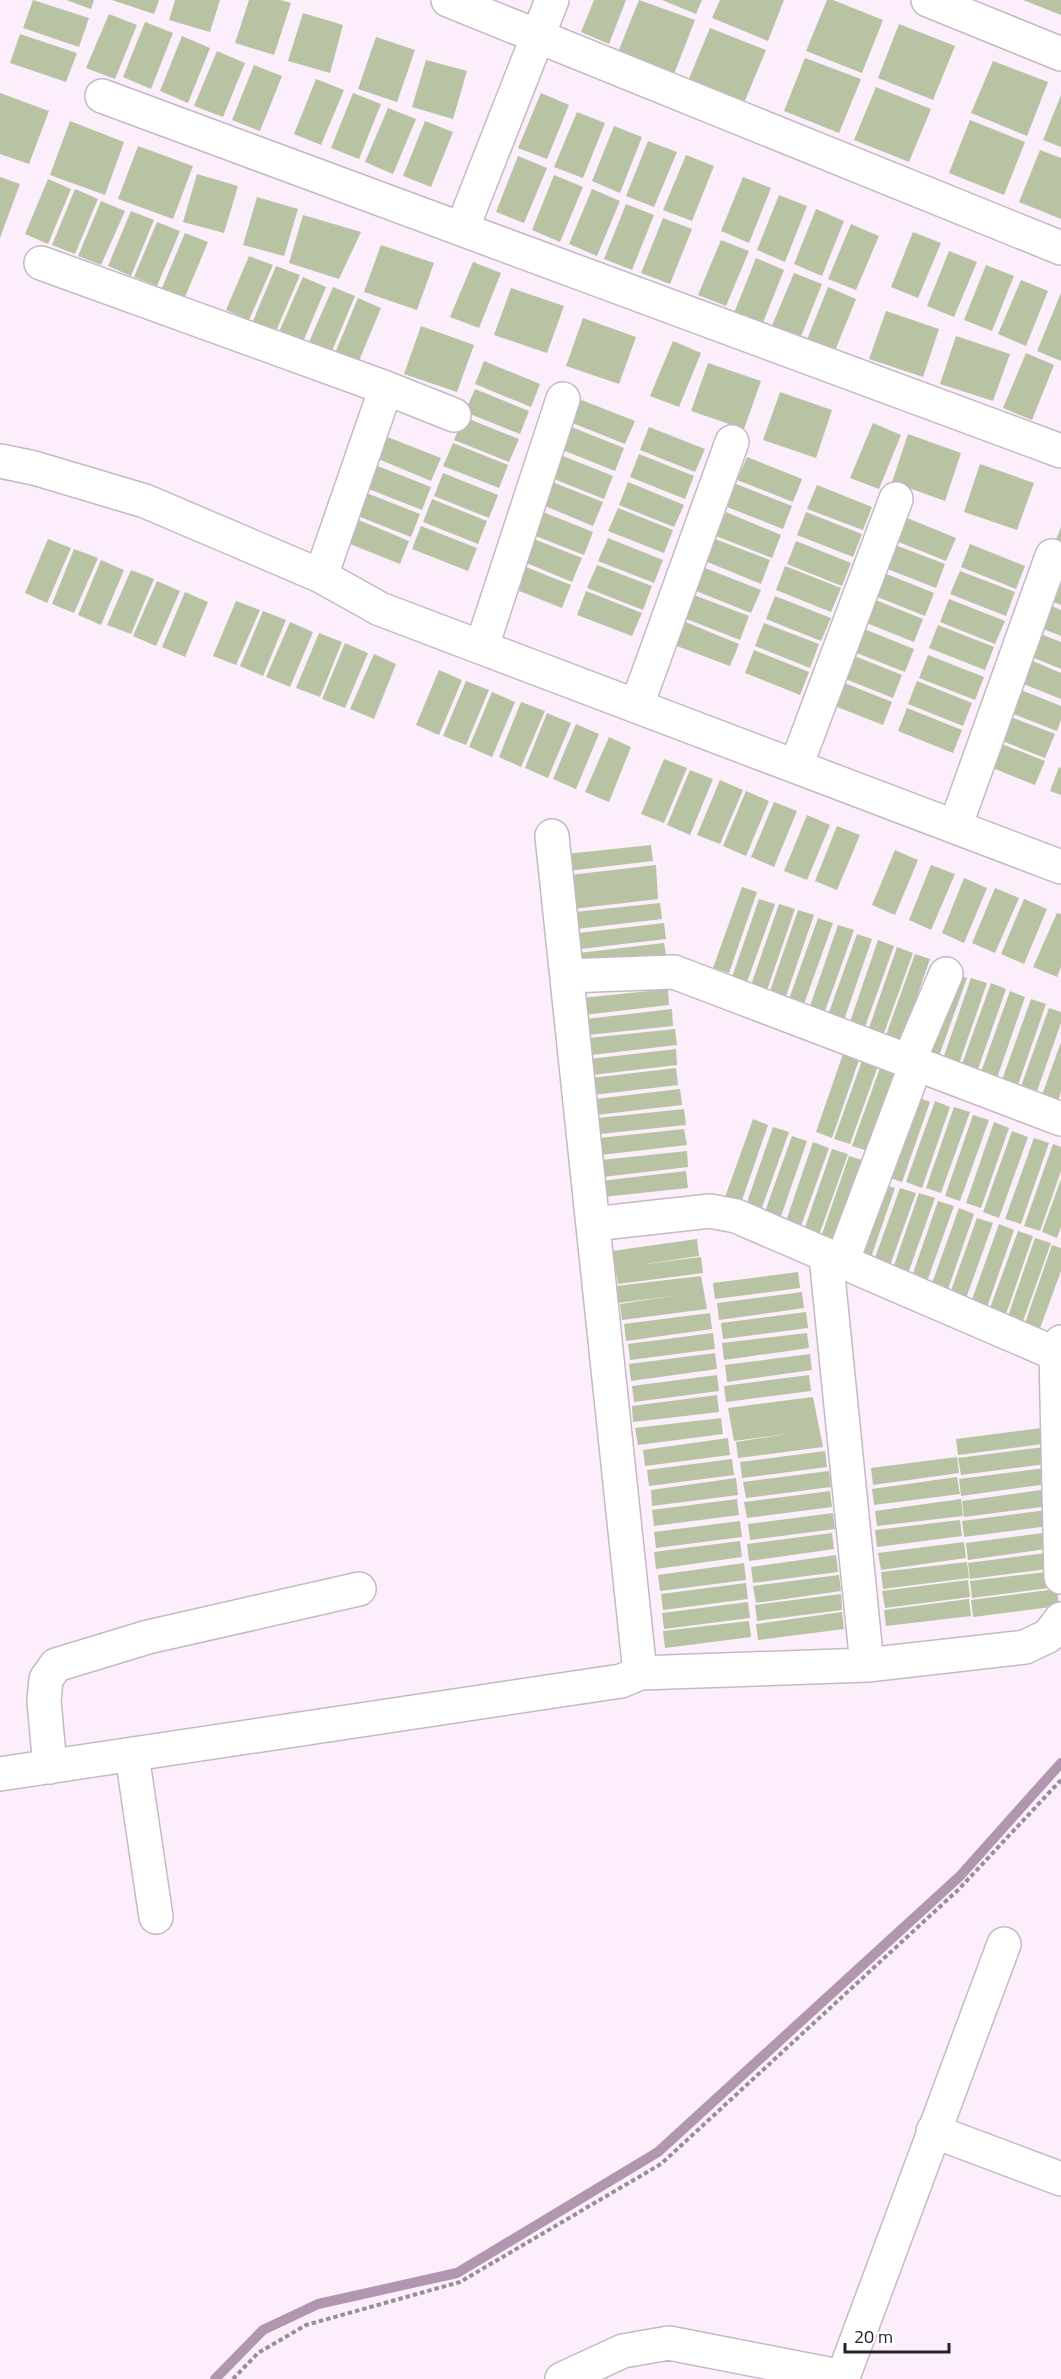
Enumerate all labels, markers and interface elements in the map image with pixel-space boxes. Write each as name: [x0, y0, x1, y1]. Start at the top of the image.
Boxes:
scale bar: [845, 2316, 948, 2354]
text: 20 m: [854, 2323, 893, 2350]

